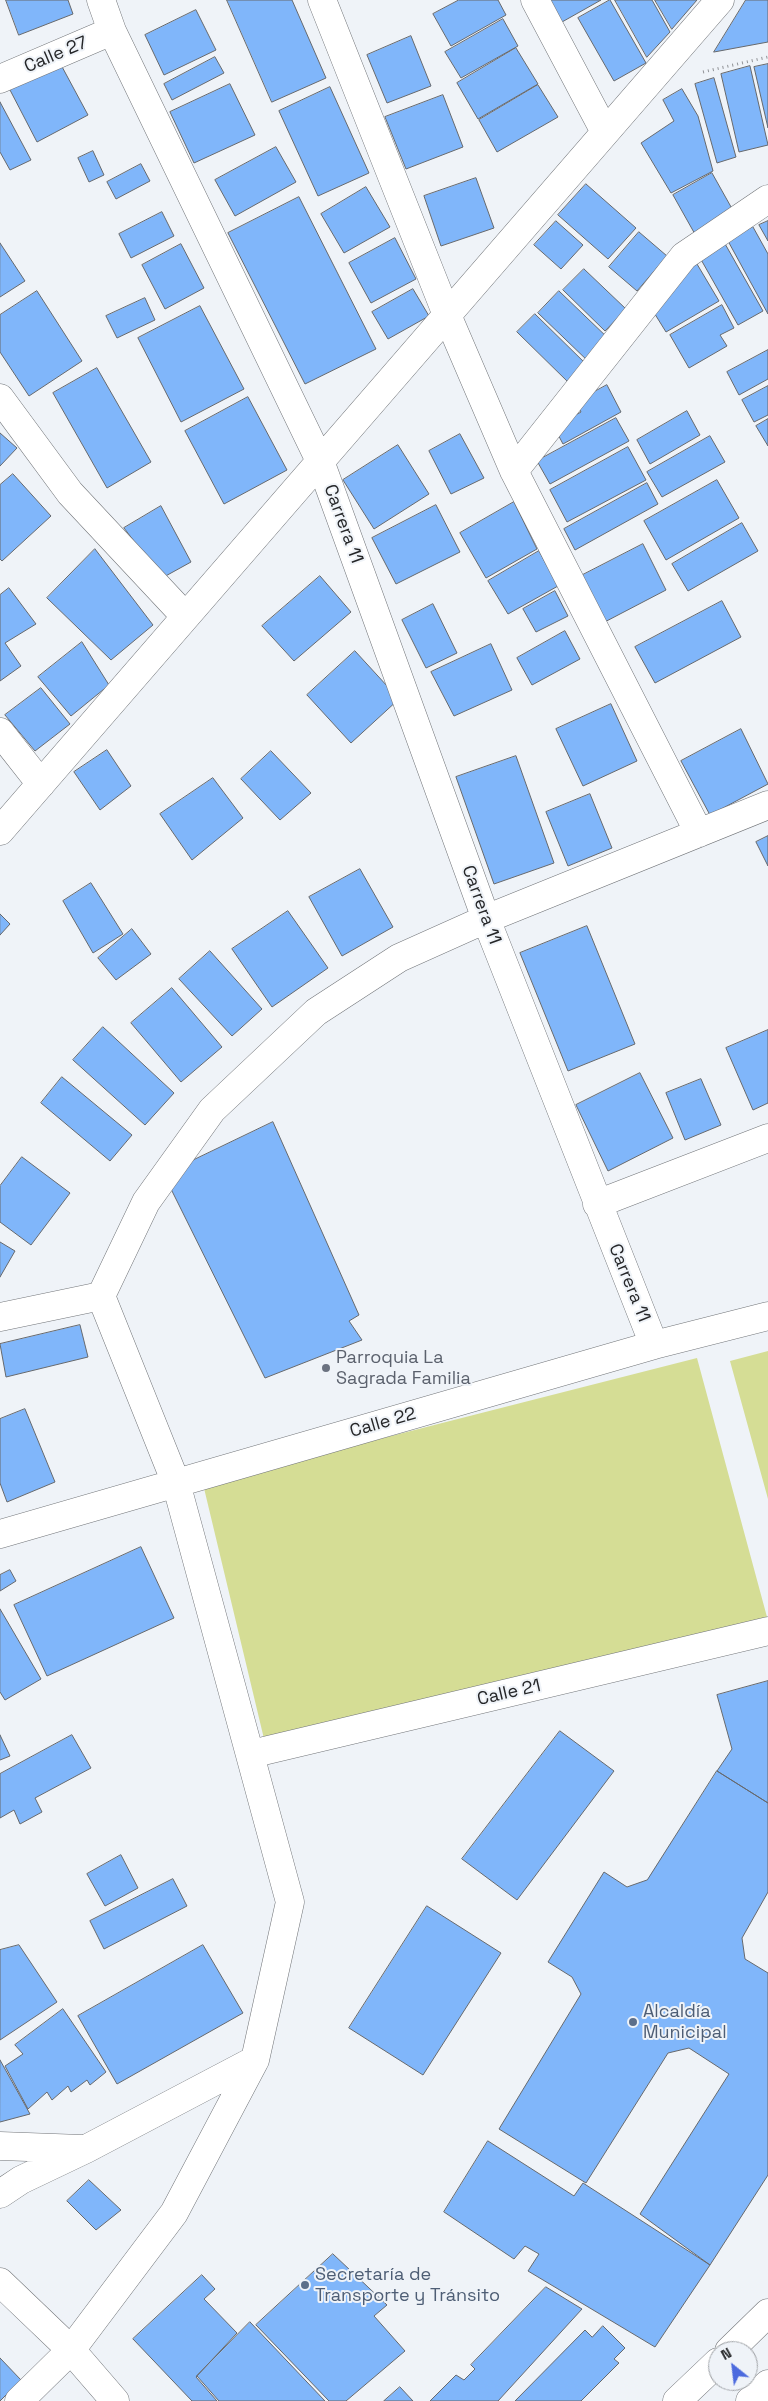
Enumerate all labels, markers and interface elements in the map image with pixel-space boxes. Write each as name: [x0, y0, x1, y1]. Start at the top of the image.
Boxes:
street label: Calle 27: [21, 32, 91, 78]
street label: Carrera 11: [319, 482, 367, 566]
street label: Carrera 11: [457, 863, 505, 947]
street label: Carrera 11: [604, 1241, 654, 1325]
place label: Parroquia La Sagrada Familia: [336, 1347, 471, 1390]
marker: Parroquia La Sagrada Familia: [320, 1362, 332, 1374]
street label: Calle 22: [347, 1403, 419, 1443]
street label: Calle 21: [475, 1675, 543, 1711]
place label: Alcaldía Municipal: [643, 2001, 727, 2044]
marker: Alcaldía Municipal: [627, 2016, 639, 2028]
place label: Secretaría de Transporte y Tránsito: [315, 2264, 500, 2306]
marker: Secretaría de Transporte y Tránsito: [299, 2279, 311, 2291]
north arrow: [708, 2341, 758, 2391]
text: N: [718, 2344, 735, 2364]

